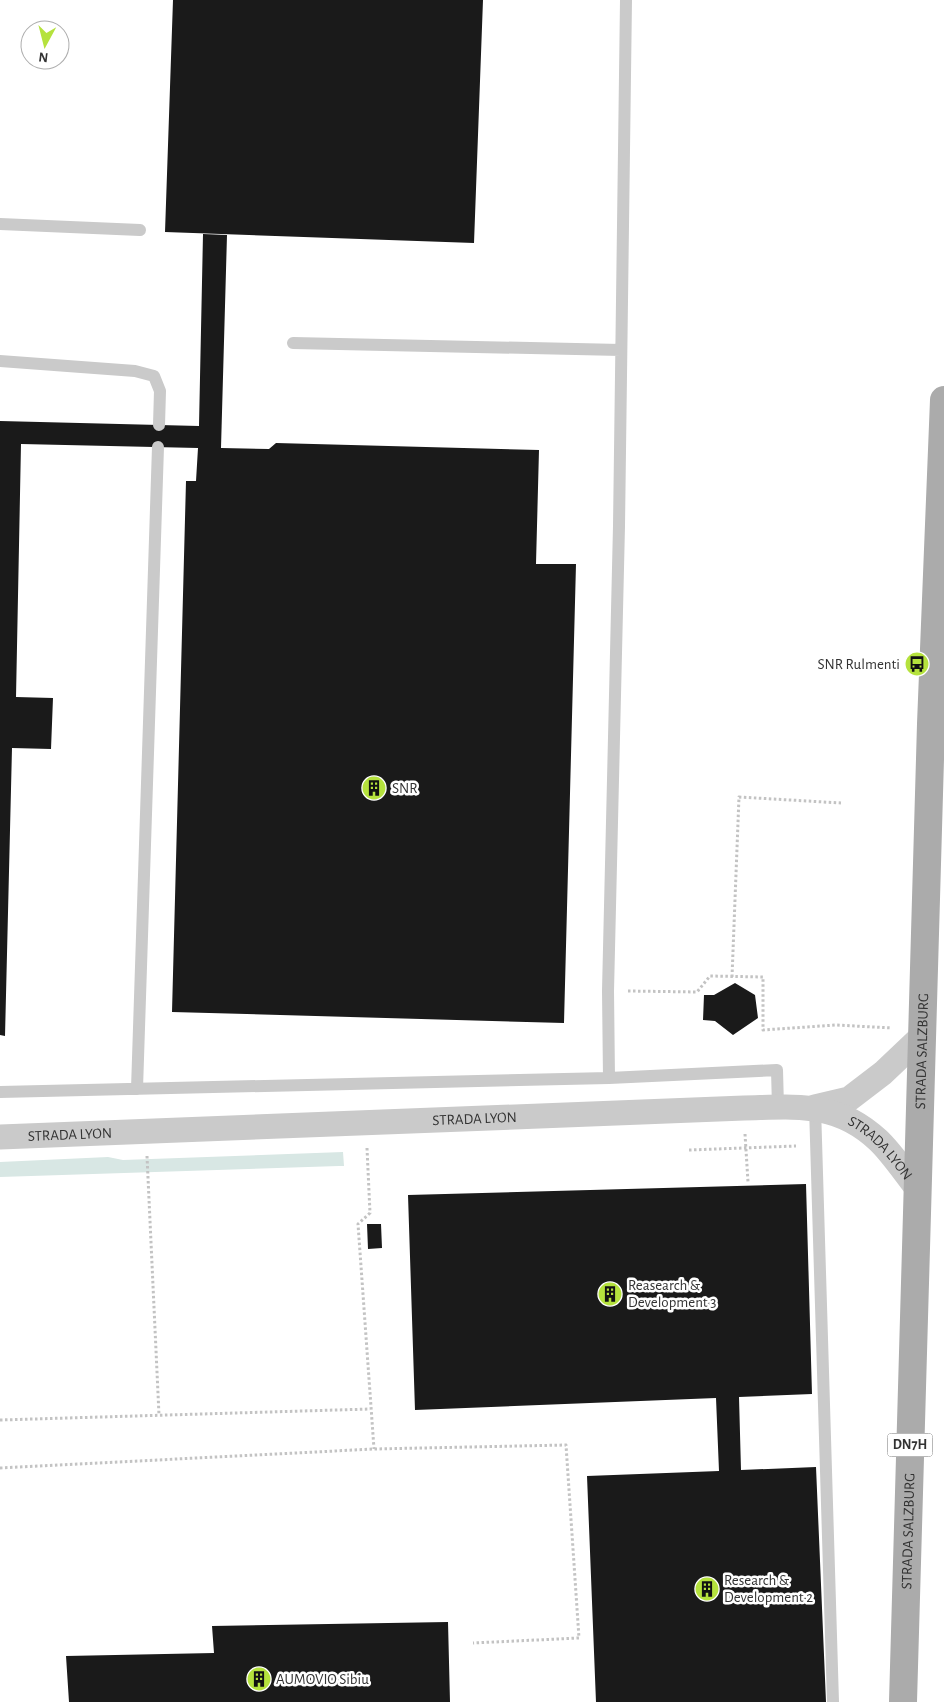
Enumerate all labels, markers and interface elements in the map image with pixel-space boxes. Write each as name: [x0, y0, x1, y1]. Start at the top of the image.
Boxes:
north arrow: [20, 20, 70, 70]
text: N: [38, 49, 49, 64]
bus stop icon: SNR Rulmenti: [904, 651, 930, 677]
place label: SNR Rulmenti: [817, 657, 900, 672]
building icon: SNR: [361, 775, 387, 801]
place label: SNR: [392, 781, 418, 796]
street label: STRADA SALZBURG: [912, 993, 931, 1110]
street label: STRADA LYON: [432, 1109, 517, 1128]
street label: STRADA LYON: [846, 1113, 915, 1183]
street label: STRADA LYON: [27, 1125, 112, 1143]
place label: Reasearch & Development 3: [628, 1278, 716, 1310]
building icon: Reasearch & Development 3: [597, 1281, 623, 1307]
road number: DN7H: [888, 1434, 932, 1456]
street label: STRADA SALZBURG: [899, 1473, 917, 1589]
place label: Research & Development 2: [724, 1573, 813, 1605]
building icon: Research & Development 2: [694, 1576, 720, 1602]
building icon: AUMOVIO Sibiu: [246, 1666, 272, 1692]
place label: AUMOVIO Sibiu: [276, 1672, 369, 1687]

